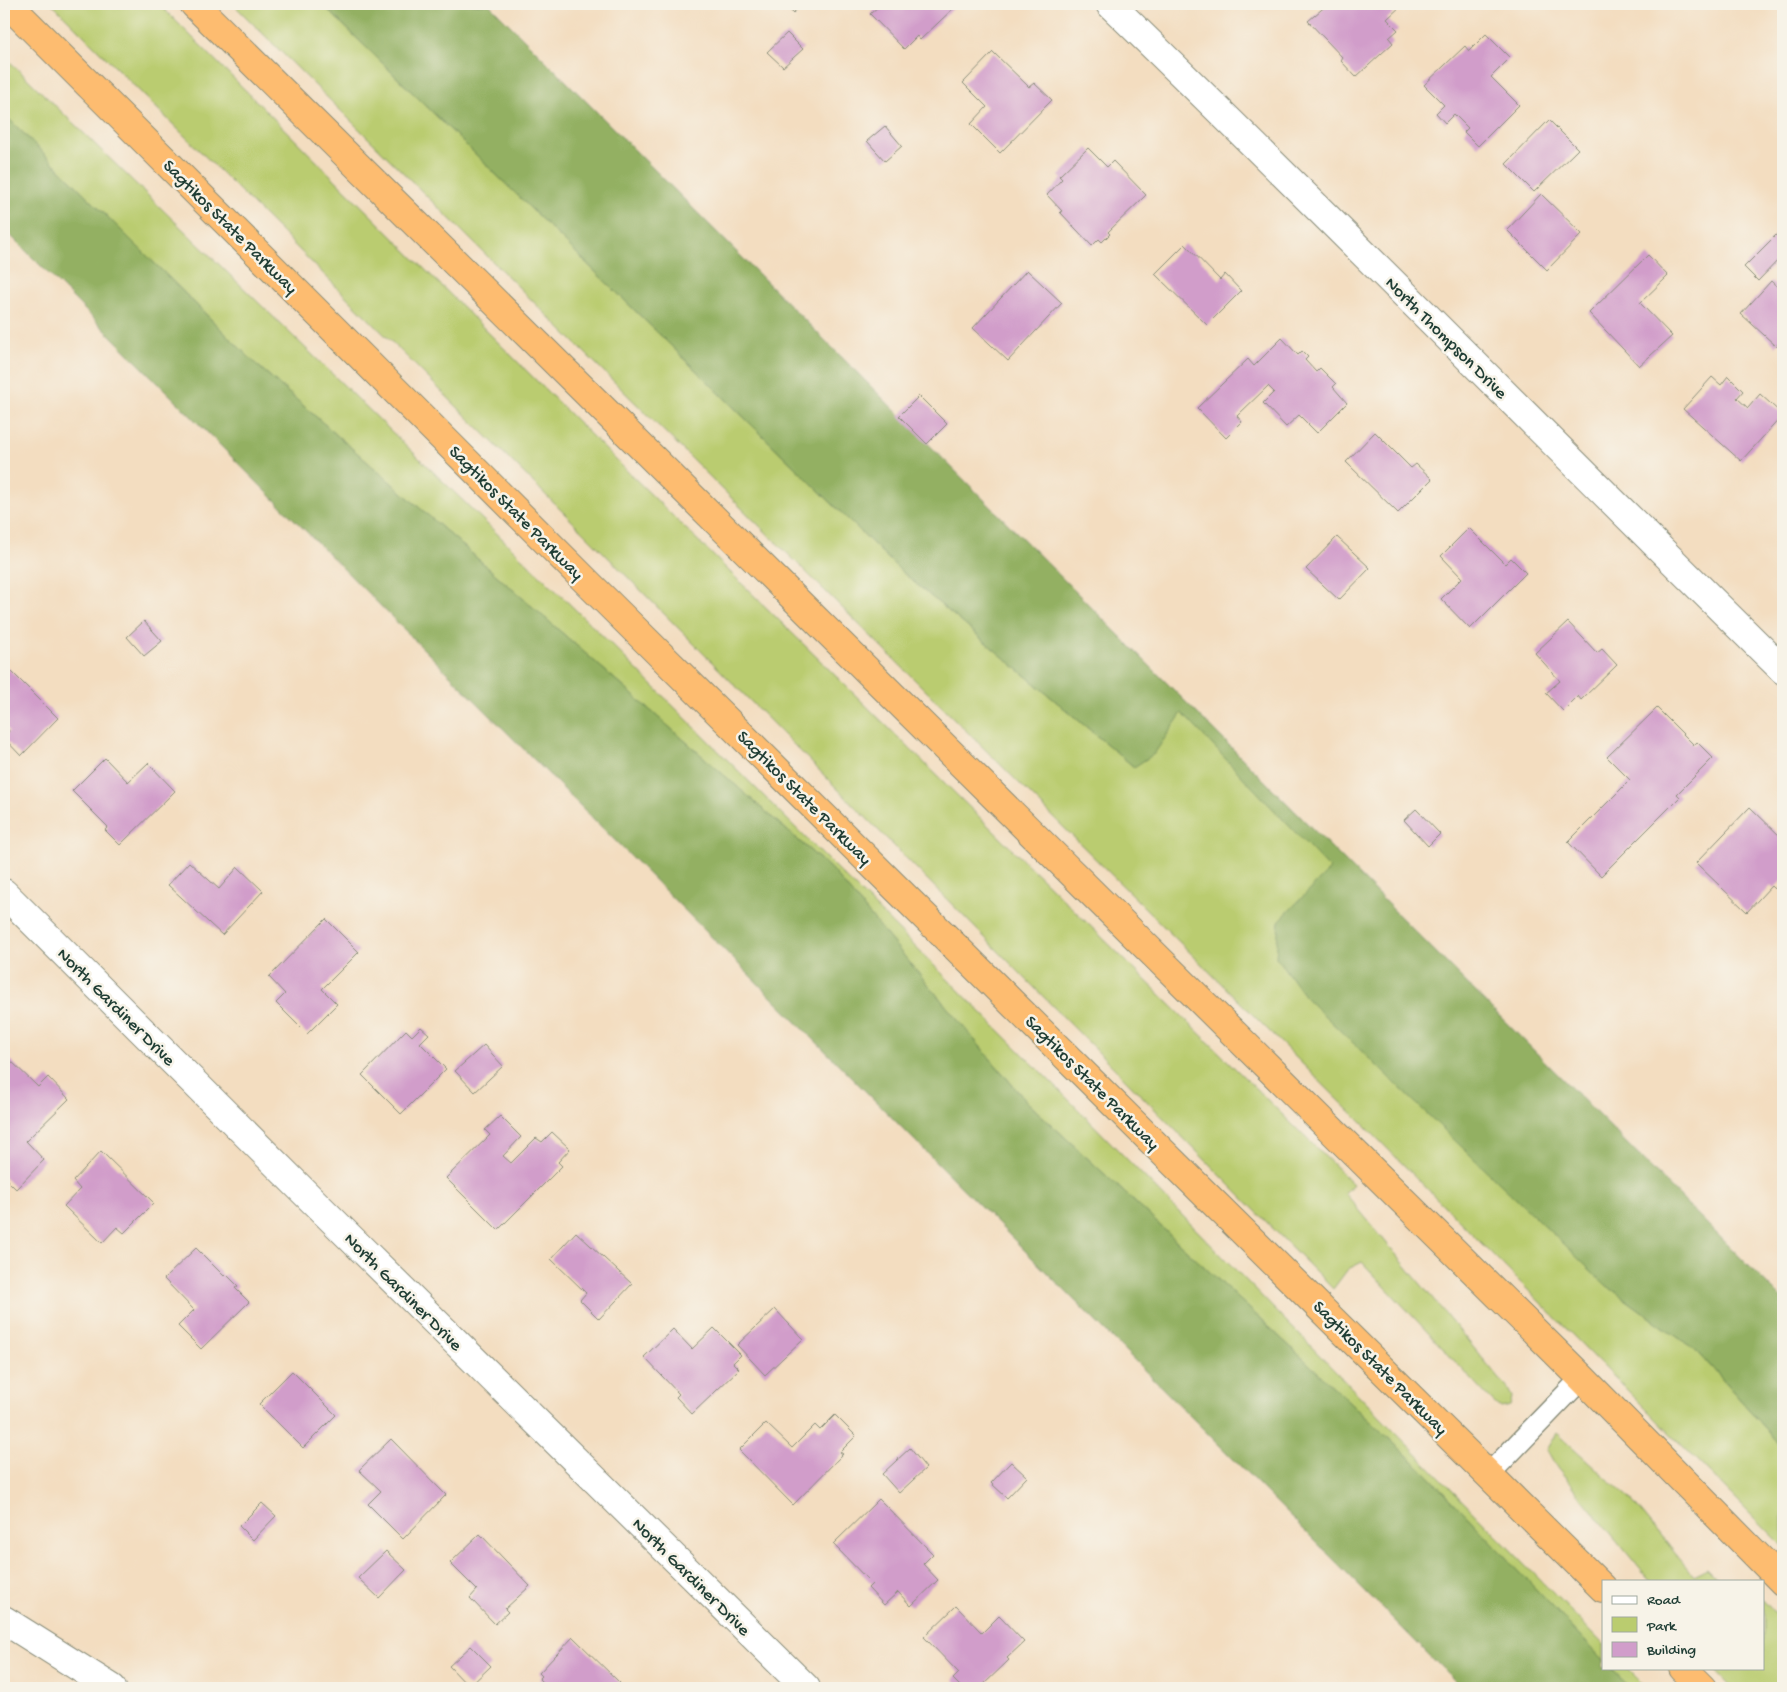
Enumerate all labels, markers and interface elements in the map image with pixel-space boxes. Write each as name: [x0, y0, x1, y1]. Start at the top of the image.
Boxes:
street label: Sagtikos State Parkway: [158, 156, 301, 300]
street label: North Thompson Drive: [1380, 273, 1511, 405]
street label: Sagtikos State Parkway: [444, 442, 587, 586]
street label: Sagtikos State Parkway: [732, 727, 875, 871]
street label: North Gardiner Drive: [52, 944, 179, 1072]
street label: Sagtikos State Parkway: [1020, 1012, 1163, 1156]
street label: North Gardiner Drive: [339, 1229, 466, 1357]
street label: Sagtikos State Parkway: [1308, 1297, 1451, 1441]
street label: North Gardiner Drive: [627, 1514, 754, 1642]
legend: [1602, 1580, 1764, 1670]
text: Road: [1647, 1592, 1681, 1610]
text: Park: [1646, 1618, 1677, 1636]
text: Building: [1646, 1642, 1696, 1660]

